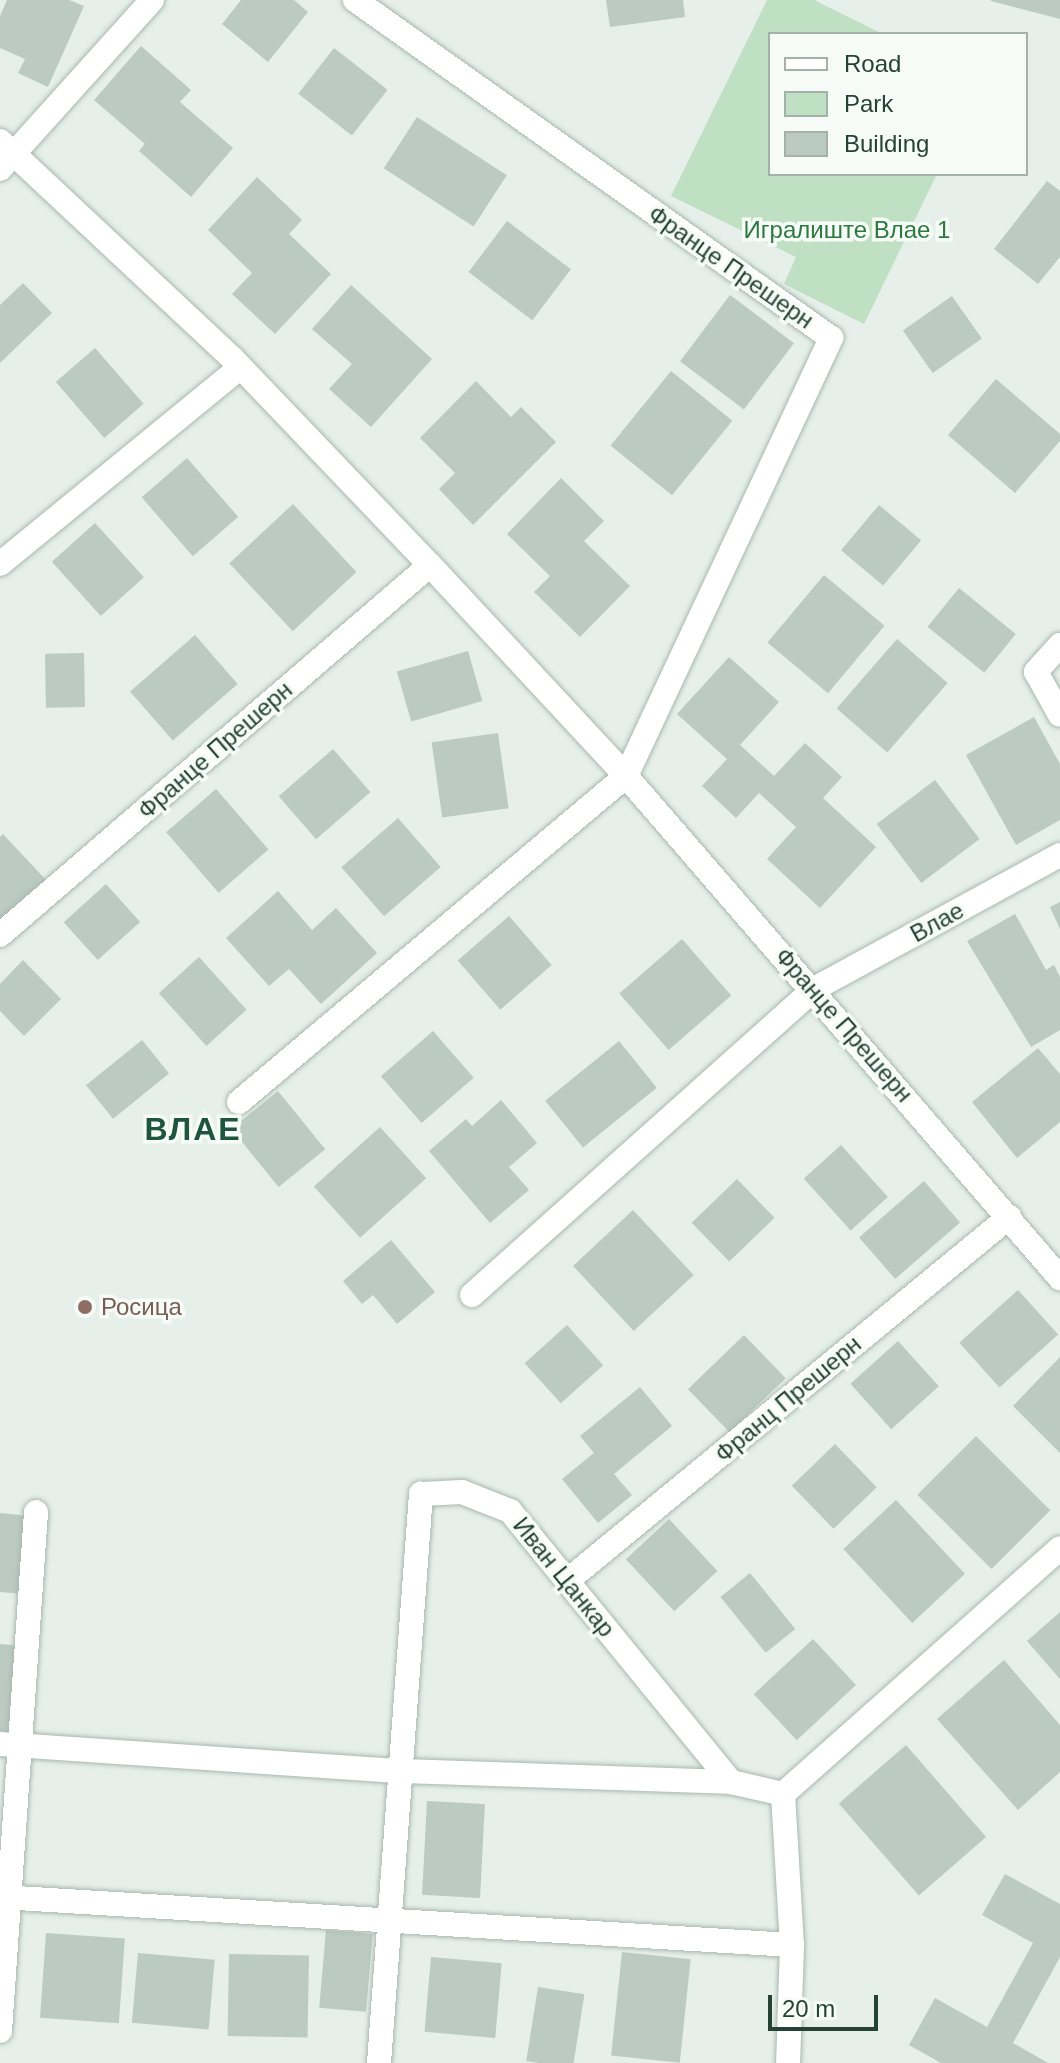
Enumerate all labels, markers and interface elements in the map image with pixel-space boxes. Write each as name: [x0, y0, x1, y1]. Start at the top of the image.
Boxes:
legend: [768, 32, 1028, 176]
text: Road: [844, 50, 901, 77]
text: Park: [844, 90, 893, 117]
text: Building: [844, 130, 929, 157]
street label: Францe Прешерн: [643, 199, 819, 335]
park label: Игралиште Влае 1: [744, 216, 950, 244]
street label: Францe Прешерн: [132, 675, 298, 825]
street label: Влае: [905, 896, 969, 948]
street label: Францe Прешерн: [769, 942, 919, 1108]
district label: ВЛАЕ: [144, 1110, 242, 1148]
place label: Росица: [101, 1293, 182, 1321]
marker: Росица: [76, 1298, 94, 1316]
street label: Франц Прешерн: [709, 1330, 867, 1468]
street label: Иван Цанкар: [507, 1511, 621, 1643]
scale bar: [772, 1979, 882, 2029]
text: 20 m: [782, 1995, 835, 2022]

